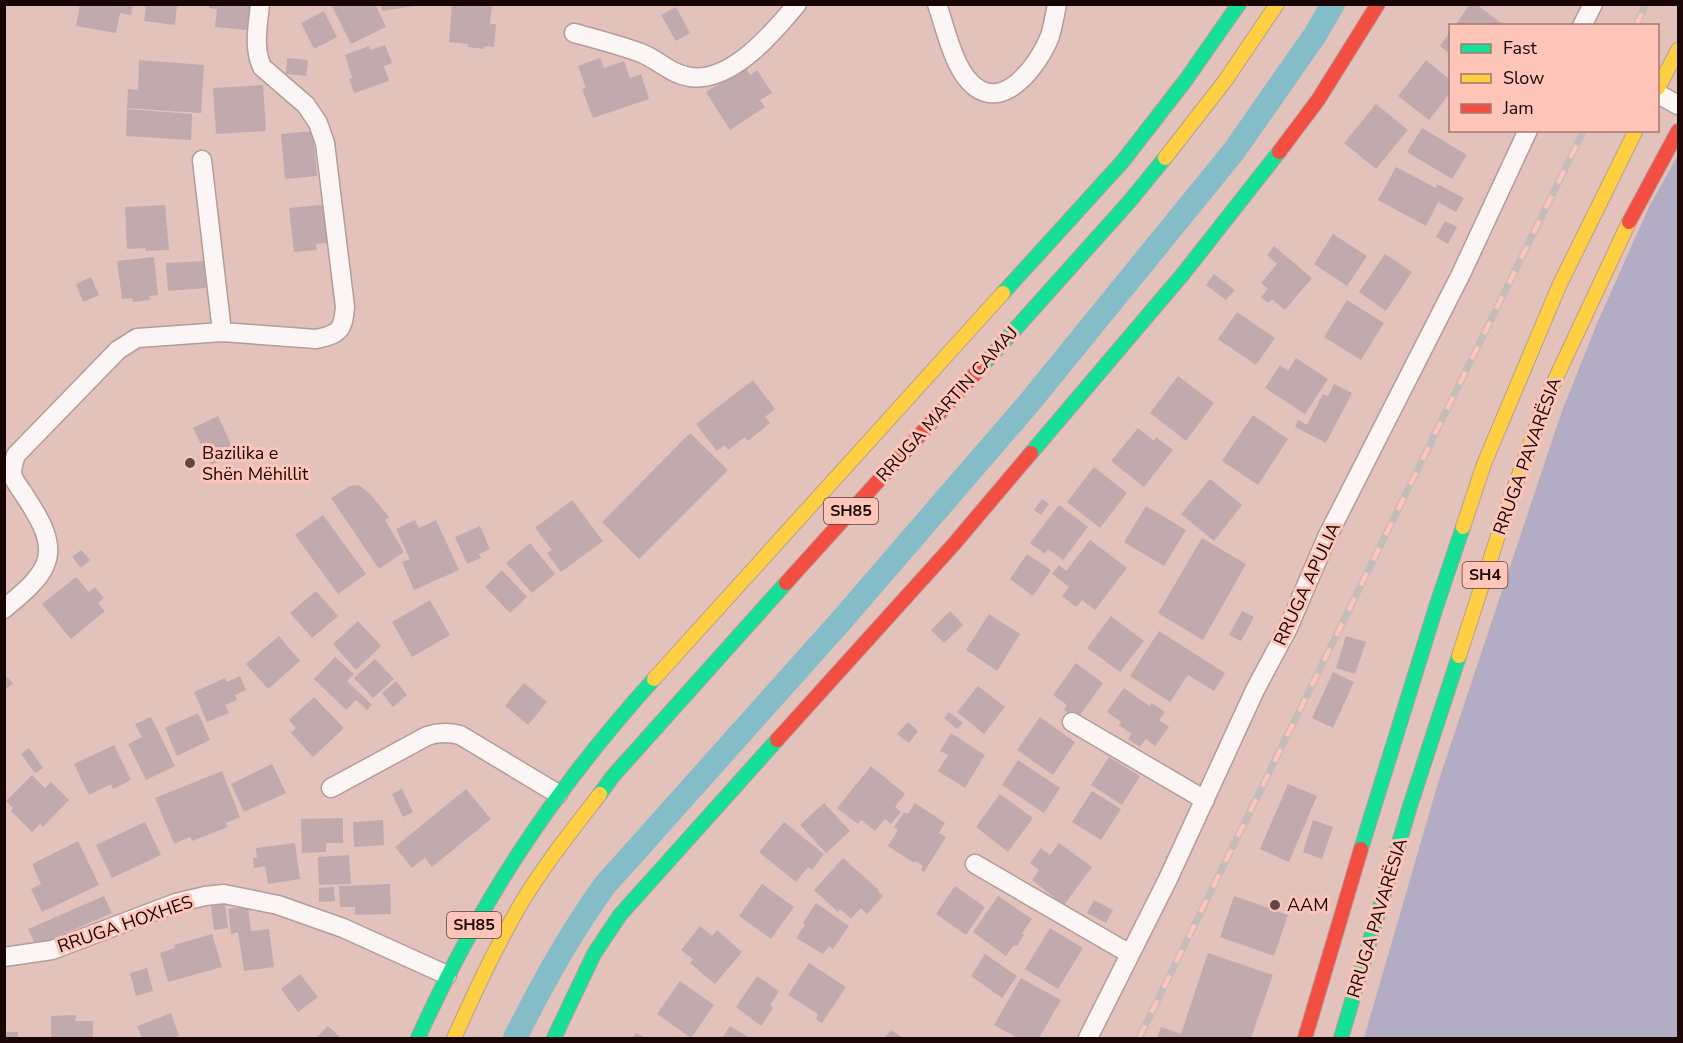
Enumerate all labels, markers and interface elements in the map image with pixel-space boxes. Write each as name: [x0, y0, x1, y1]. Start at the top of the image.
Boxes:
legend: [1449, 24, 1659, 132]
text: Fast: [1503, 36, 1538, 60]
text: Slow: [1503, 66, 1544, 90]
text: Jam: [1502, 96, 1534, 120]
street label: RRUGA MARTIN CAMAJ: [871, 321, 1023, 487]
street label: RRUGA PAVARËSIA: [1487, 374, 1567, 538]
place label: Bazilika e Shën Mëhillit: [202, 441, 309, 486]
marker: Bazilika e Shën Mëhillit: [183, 456, 197, 470]
road number: SH85: [824, 498, 878, 524]
street label: RRUGA APULIA: [1268, 519, 1346, 649]
road number: SH4: [1462, 562, 1508, 588]
street label: RRUGA PAVARËSIA: [1341, 835, 1413, 1001]
street label: RRUGA HOXHES: [54, 890, 196, 958]
place label: AAM: [1287, 893, 1329, 917]
marker: AAM: [1268, 898, 1282, 912]
road number: SH85: [447, 912, 501, 938]

